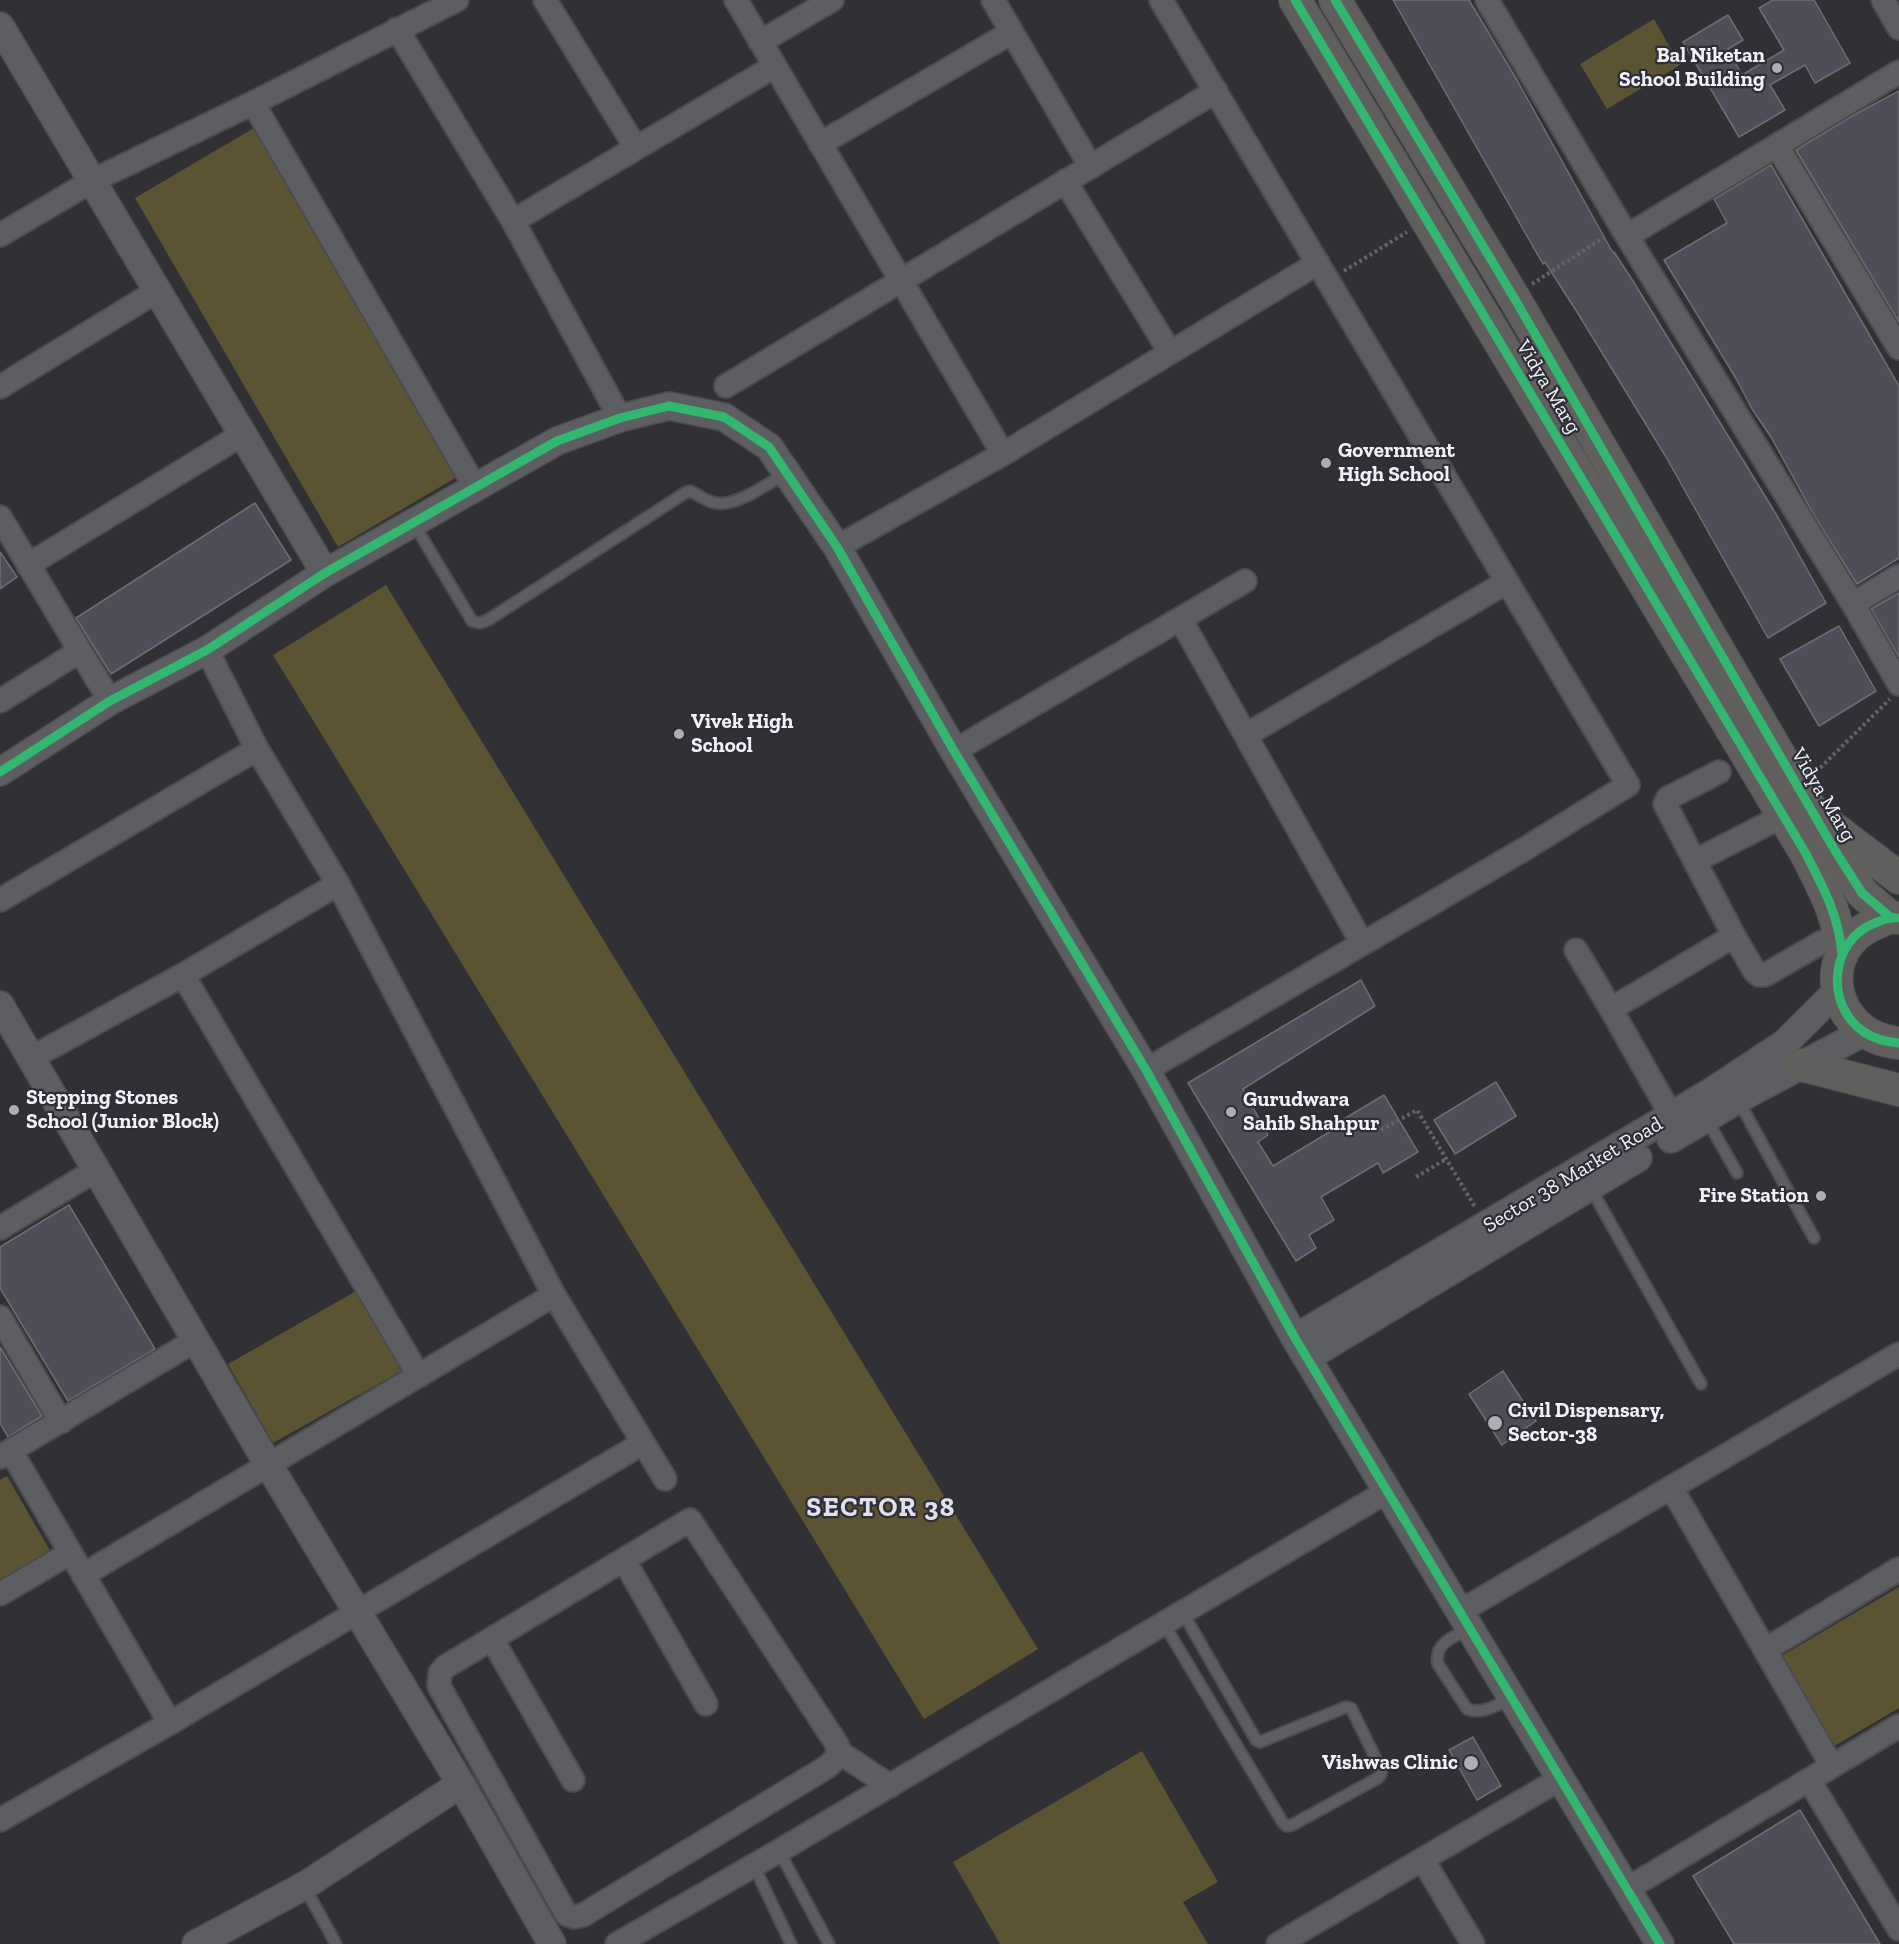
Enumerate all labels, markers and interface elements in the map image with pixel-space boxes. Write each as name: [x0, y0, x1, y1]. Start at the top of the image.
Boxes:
place label: Bal Niketan School Building: [1619, 43, 1765, 93]
marker: Bal Niketan School Building: [1770, 61, 1784, 75]
street label: Vidya Marg: [1510, 336, 1586, 438]
place label: Government High School: [1338, 438, 1455, 488]
marker: Government High School: [1319, 456, 1333, 470]
place label: Vivek High School: [691, 709, 793, 759]
marker: Vivek High School: [672, 727, 686, 741]
street label: Vidya Marg: [1785, 744, 1861, 846]
place label: Stepping Stones School (Junior Block): [26, 1085, 219, 1135]
place label: Gurudwara Sahib Shahpur: [1243, 1087, 1380, 1137]
marker: Stepping Stones School (Junior Block): [7, 1103, 21, 1117]
marker: Gurudwara Sahib Shahpur: [1224, 1105, 1238, 1119]
street label: Sector 38 Market Road: [1479, 1112, 1667, 1238]
place label: Fire Station: [1699, 1183, 1809, 1209]
marker: Fire Station: [1814, 1189, 1828, 1203]
place label: Civil Dispensary, Sector-38: [1508, 1398, 1664, 1448]
marker: Civil Dispensary, Sector-38: [1486, 1414, 1504, 1432]
district label: SECTOR 38: [806, 1492, 956, 1524]
place label: Vishwas Clinic: [1322, 1750, 1458, 1776]
marker: Vishwas Clinic: [1462, 1754, 1480, 1772]

